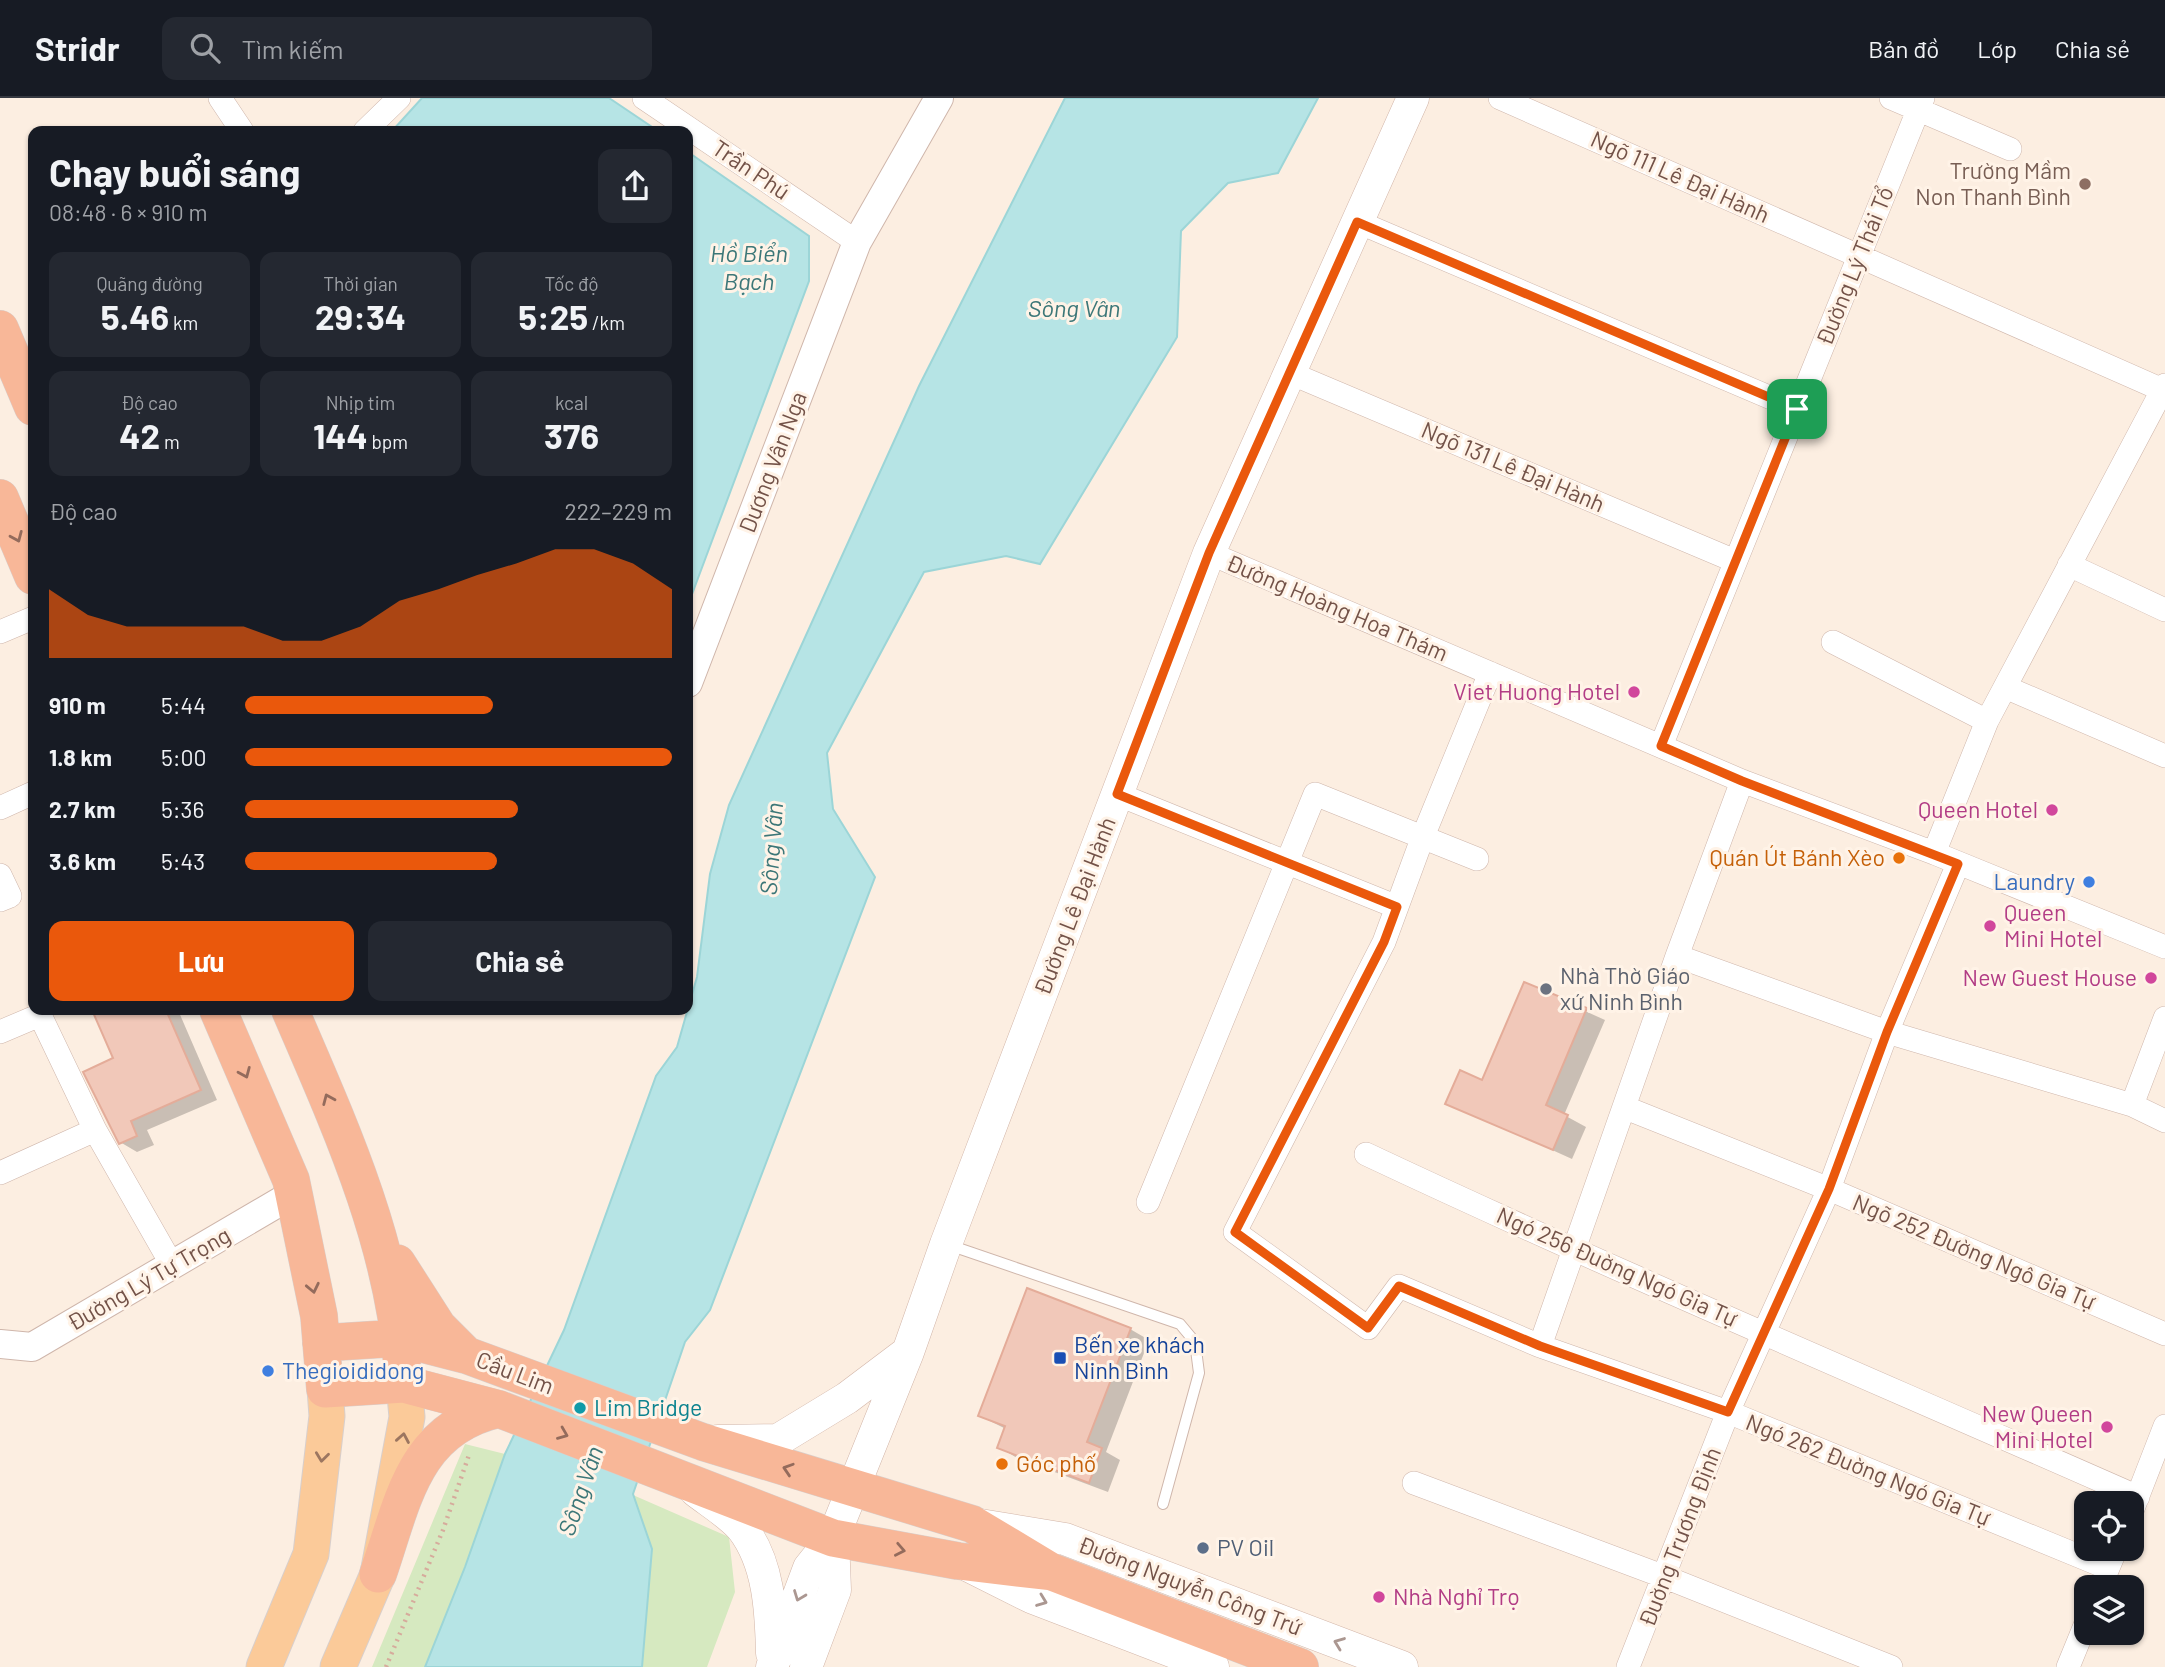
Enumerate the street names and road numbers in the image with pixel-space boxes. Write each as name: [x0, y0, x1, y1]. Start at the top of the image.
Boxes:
street label: Ngõ 111 Lê Đại Hành: [1587, 124, 1774, 228]
street label: Trần Phú: [708, 133, 796, 205]
street label: Đường Lý Thái Tổ: [1809, 182, 1899, 349]
street label: Dương Vân Nga: [732, 387, 812, 536]
street label: Ngõ 131 Lê Đại Hành: [1418, 415, 1609, 517]
street label: Đường Hoàng Hoa Thám: [1222, 548, 1452, 667]
street label: Đường Lê Đại Hành: [1027, 813, 1121, 999]
street label: Ngõ 252 Đường Ngô Gia Tự: [1849, 1187, 2100, 1315]
street label: Ngó 256 Đuờng Ngó Gia Tự: [1493, 1200, 1743, 1332]
street label: Đường Lý Tự Trọng: [62, 1220, 235, 1336]
street label: Cầu Lim: [473, 1345, 558, 1400]
street label: Ngó 262 Đuờng Ngó Gia Tự: [1742, 1407, 1995, 1531]
street label: Đuờng Trương Định: [1632, 1443, 1726, 1630]
street label: Đường Nguyễn Công Trứ: [1075, 1529, 1307, 1641]

